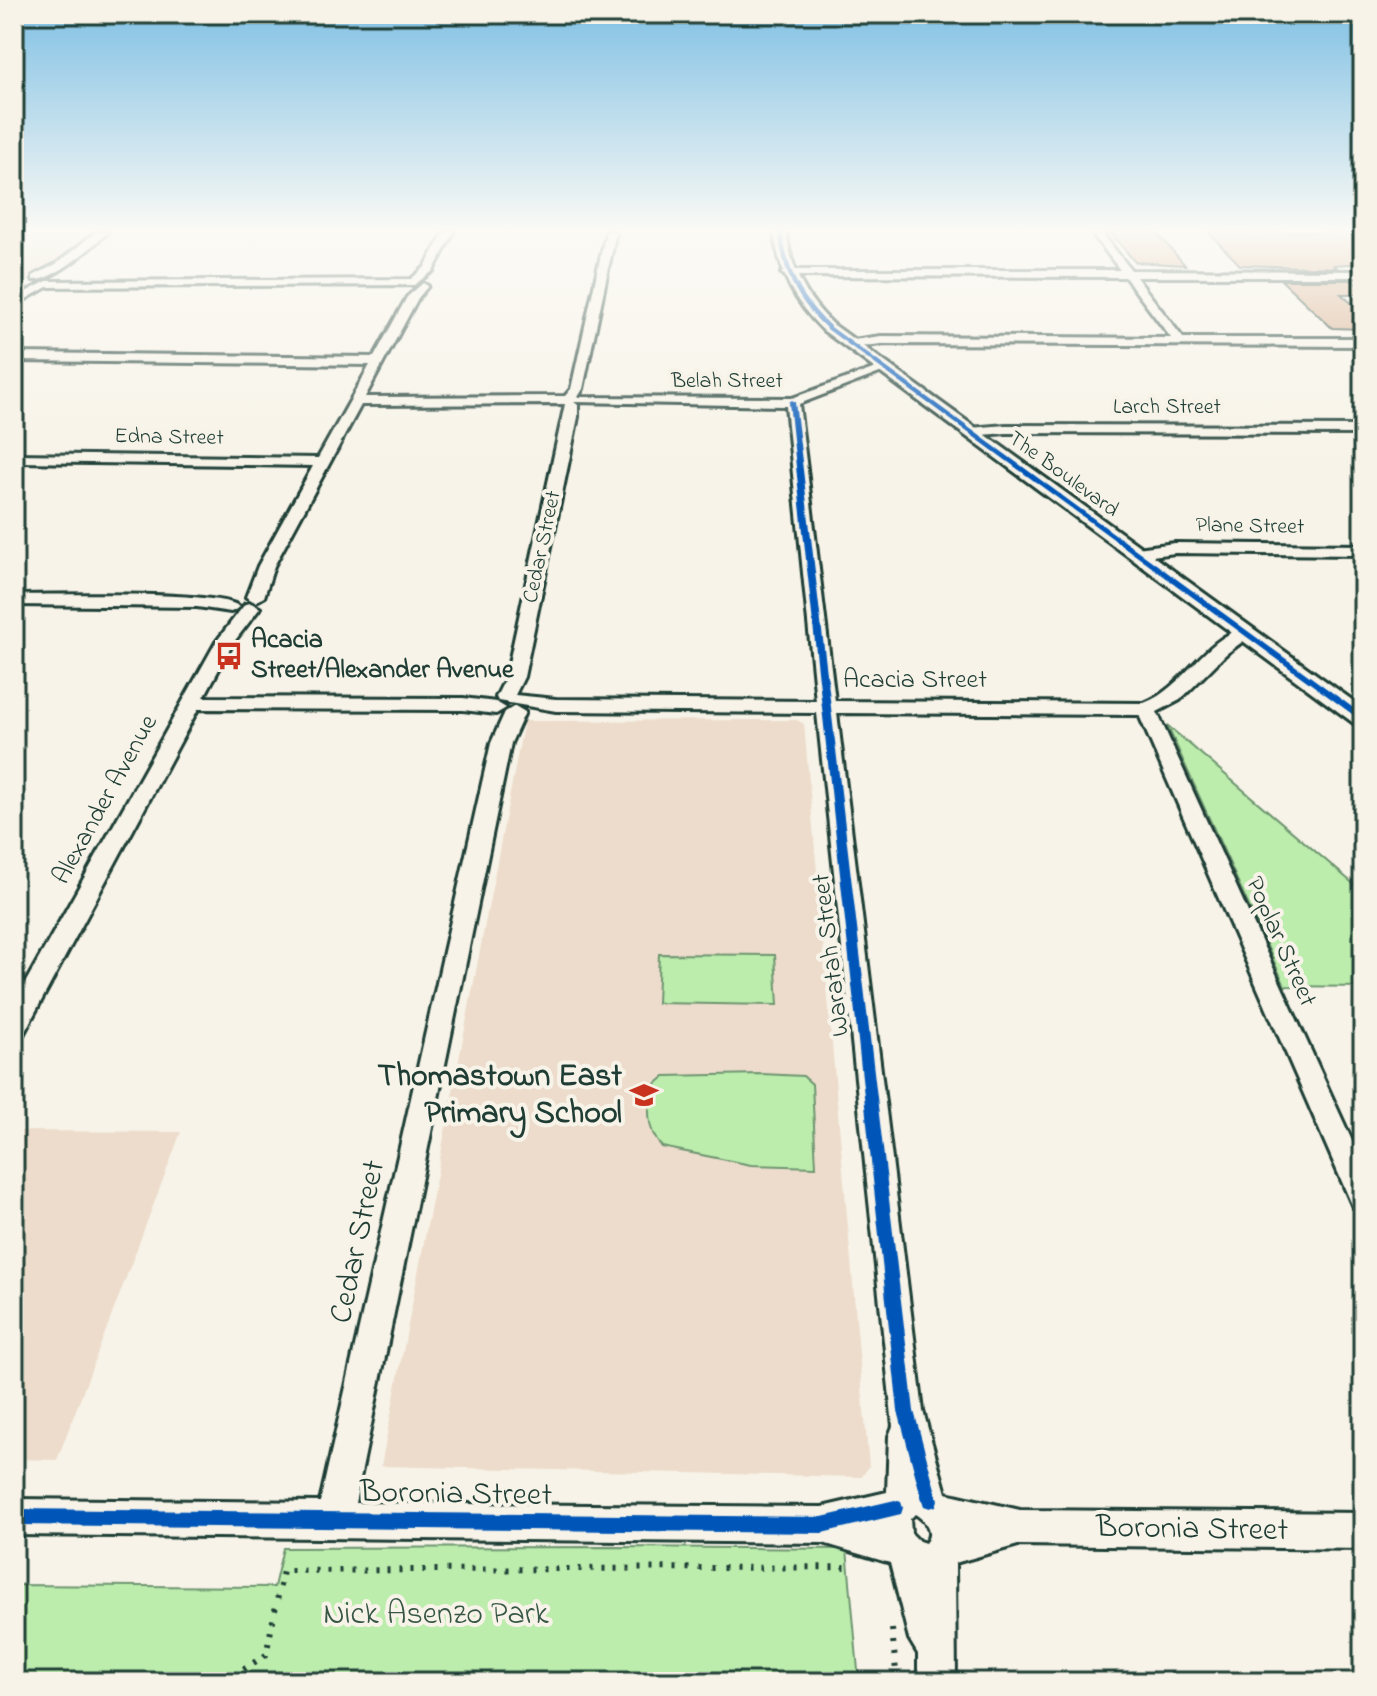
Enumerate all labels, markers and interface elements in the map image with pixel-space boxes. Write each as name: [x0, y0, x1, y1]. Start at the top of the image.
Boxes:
street label: Belah Street: [670, 366, 783, 398]
street label: Larch Street: [1113, 392, 1222, 424]
street label: Edna Street: [114, 421, 225, 455]
street label: The Boulevard: [1001, 424, 1125, 526]
street label: Cedar Street: [516, 487, 571, 606]
street label: Plane Street: [1195, 510, 1305, 544]
place label: Acacia Street/Alexander Avenue: [251, 622, 515, 690]
bus stop icon: Acacia Street/Alexander Avenue: [214, 641, 244, 671]
street label: Acacia Street: [843, 662, 987, 700]
street label: Alexander Avenue: [44, 708, 169, 892]
street label: Waratah Street: [803, 871, 861, 1038]
street label: Poplar Street: [1234, 871, 1326, 1013]
place label: Thomastown East Primary School: [378, 1054, 622, 1139]
school or university icon: Thomastown East Primary School: [629, 1080, 659, 1110]
street label: Cedar Street: [319, 1156, 399, 1328]
street label: Boronia Street: [359, 1470, 553, 1520]
street label: Boronia Street: [1095, 1505, 1289, 1555]
park label: Nick Asenzo Park: [323, 1592, 550, 1639]

